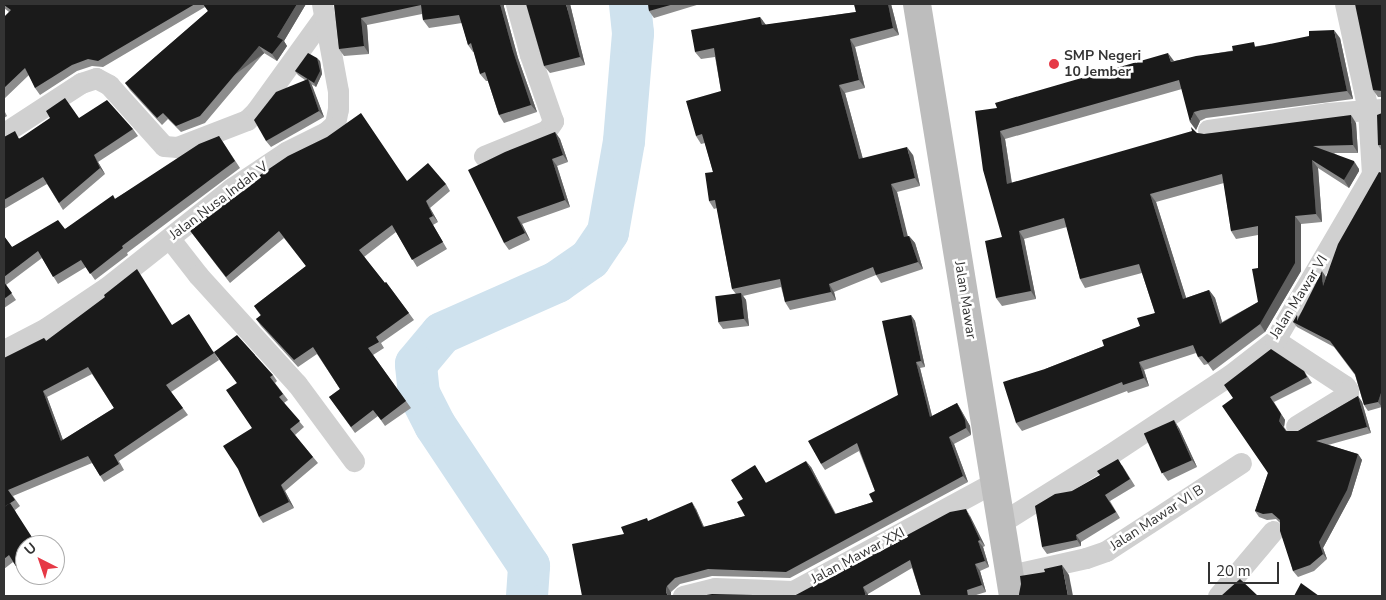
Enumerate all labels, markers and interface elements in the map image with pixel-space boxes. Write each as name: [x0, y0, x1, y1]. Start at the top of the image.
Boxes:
place label: SMP Negeri 10 Jember: [1064, 48, 1141, 80]
marker: SMP Negeri 10 Jember: [1048, 58, 1060, 70]
street label: Jalan Nusa Indah V: [166, 158, 272, 244]
street label: Jalan Mawar VI: [1267, 252, 1331, 342]
street label: Jalan Mawar: [951, 260, 979, 340]
street label: Jalan Mawar VI B: [1107, 481, 1207, 555]
street label: Jalan Mawar XXI: [808, 524, 908, 588]
north arrow: [15, 535, 65, 585]
text: U: [20, 538, 41, 560]
scale bar: [1211, 552, 1282, 584]
text: 20 m: [1216, 561, 1251, 581]

